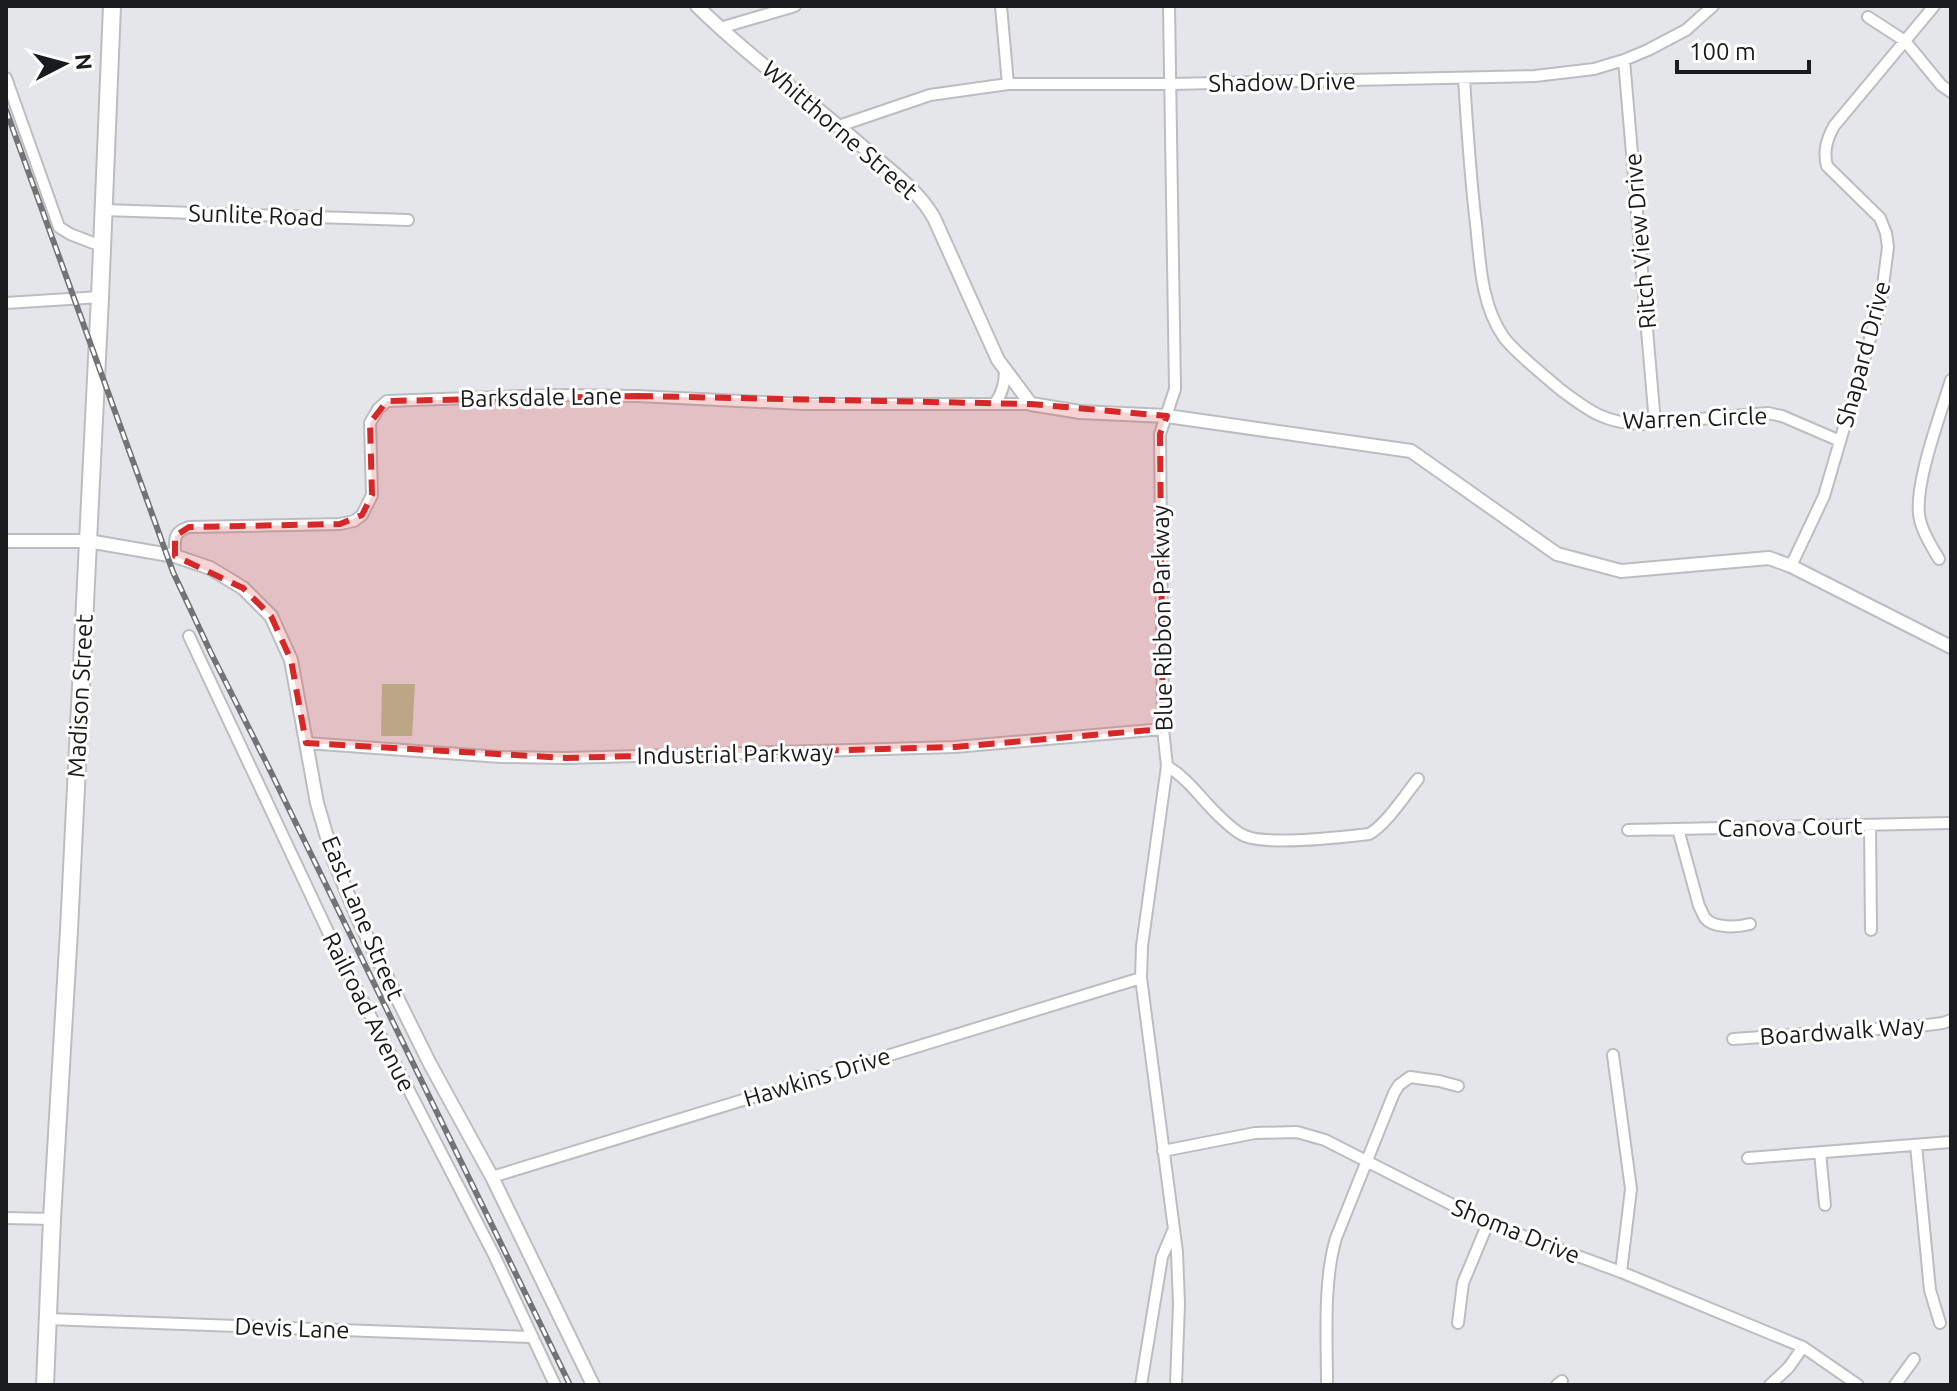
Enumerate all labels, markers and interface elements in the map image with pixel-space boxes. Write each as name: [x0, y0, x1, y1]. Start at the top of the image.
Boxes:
north arrow: [24, 24, 104, 104]
scale bar: [1677, 24, 1809, 74]
text: 100 m: [1689, 38, 1756, 65]
text: N: [71, 52, 98, 71]
street label: Whitthorne Street: [757, 55, 924, 205]
street label: Shadow Drive: [1208, 67, 1356, 97]
street label: Ritch View Drive: [1619, 152, 1661, 330]
street label: Sunlite Road: [188, 199, 324, 231]
street label: Shapard Drive: [1831, 278, 1895, 430]
street label: Barksdale Lane: [460, 382, 622, 412]
street label: Warren Circle: [1622, 402, 1768, 434]
street label: Blue Ribbon Parkway: [1147, 504, 1177, 731]
street label: Madison Street: [62, 613, 98, 778]
street label: Industrial Parkway: [636, 739, 834, 769]
street label: Canova Court: [1717, 812, 1863, 842]
street label: East Lane Street: [316, 832, 410, 1004]
street label: Railroad Avenue: [317, 928, 421, 1096]
street label: Boardwalk Way: [1759, 1012, 1926, 1050]
street label: Hawkins Drive: [740, 1042, 894, 1112]
street label: Shoma Drive: [1448, 1193, 1584, 1269]
street label: Devis Lane: [234, 1312, 350, 1344]

